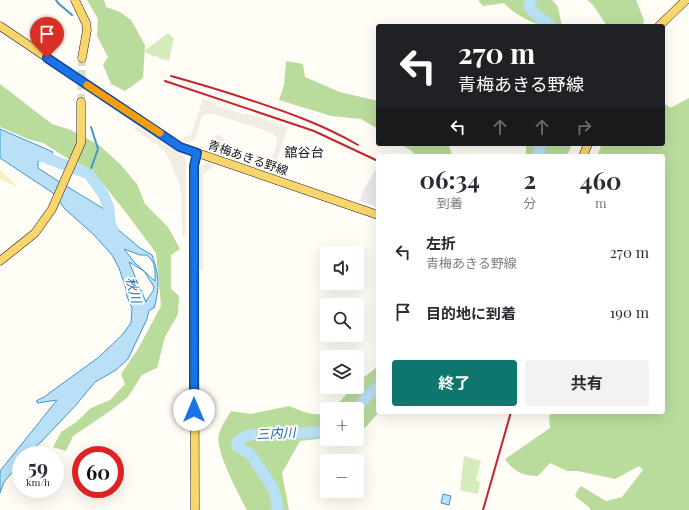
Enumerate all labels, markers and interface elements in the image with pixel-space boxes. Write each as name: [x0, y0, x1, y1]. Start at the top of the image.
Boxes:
pin: [30, 17, 64, 58]
icon: arrive: [36, 23, 58, 45]
text: 270 m: [458, 34, 535, 71]
icon: left: [392, 40, 444, 92]
text: 青梅あきる野線: [458, 72, 584, 96]
icon: left: [447, 116, 469, 138]
icon: ahead: [489, 116, 511, 138]
icon: ahead: [531, 116, 553, 138]
icon: right: [573, 116, 595, 138]
street label: 青梅あきる野線: [206, 136, 291, 178]
district label: 舘谷台: [284, 143, 324, 160]
text: 06:34: [420, 163, 480, 195]
text: 2: [524, 163, 536, 195]
text: 460: [580, 164, 621, 196]
text: 到着: [437, 194, 463, 211]
text: 分: [523, 194, 536, 211]
text: m: [595, 194, 606, 211]
text: 左折: [426, 233, 456, 253]
icon: left: [392, 241, 414, 263]
text: 270 m: [610, 242, 649, 262]
map controls: [320, 246, 364, 498]
button: sound: [320, 246, 364, 290]
text: 青梅あきる野線: [426, 254, 517, 271]
water label: 秋川: [123, 275, 146, 306]
button: search: [320, 298, 364, 342]
icon: arrive: [392, 301, 414, 323]
text: 190 m: [610, 302, 649, 322]
text: 目的地に到着: [426, 303, 516, 323]
button: layers: [320, 350, 364, 394]
button: 終了: [392, 360, 517, 406]
button: 共有: [525, 360, 649, 406]
position arrow: [173, 389, 215, 431]
button: +: [320, 402, 364, 446]
water label: 三内川: [256, 423, 298, 442]
speed limit sign: 60: [72, 446, 124, 498]
text: 59: [28, 453, 48, 480]
button: −: [320, 454, 364, 498]
text: km/h: [26, 475, 50, 489]

